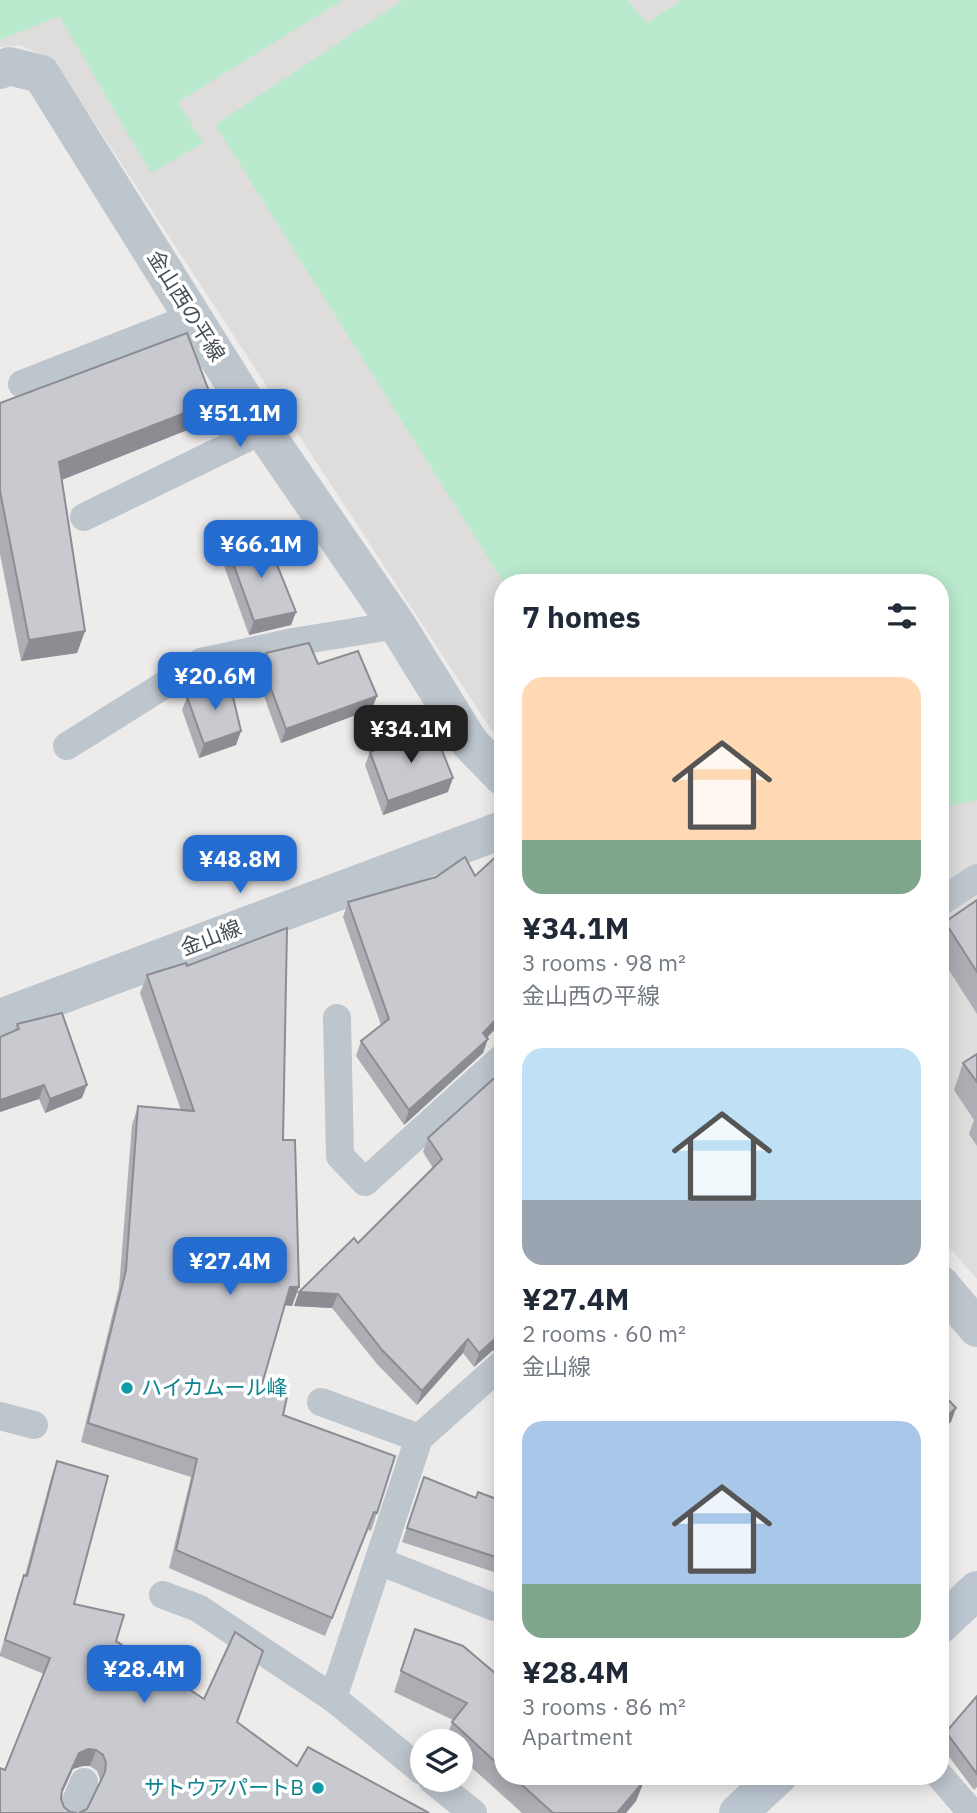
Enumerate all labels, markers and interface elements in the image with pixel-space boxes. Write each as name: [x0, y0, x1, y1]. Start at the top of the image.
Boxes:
street label: 金山西の平線: [142, 245, 232, 366]
pin: ¥51.1M: [183, 390, 297, 449]
text: ¥51.1M: [199, 397, 281, 427]
pin: ¥66.1M: [204, 520, 318, 580]
text: ¥66.1M: [220, 528, 302, 558]
text: 7 homes: [522, 597, 641, 636]
icon: filters: [883, 597, 921, 635]
pin: ¥20.6M: [158, 652, 272, 712]
text: ¥20.6M: [174, 660, 256, 690]
pin: ¥34.1M: [354, 706, 468, 765]
text: ¥34.1M: [370, 713, 452, 743]
icon: home: [659, 722, 785, 848]
pin: ¥48.8M: [183, 836, 297, 895]
text: ¥48.8M: [199, 843, 281, 873]
text: ¥34.1M: [522, 908, 629, 947]
street label: 金山線: [176, 913, 245, 961]
text: 3 rooms · 98 m²: [522, 947, 686, 977]
text: 金山西の平線: [522, 980, 660, 1010]
icon: home: [659, 1093, 785, 1219]
pin: ¥27.4M: [173, 1238, 287, 1297]
text: ¥27.4M: [189, 1245, 271, 1275]
text: ¥27.4M: [522, 1279, 629, 1318]
text: 2 rooms · 60 m²: [522, 1318, 686, 1348]
text: 金山線: [522, 1351, 591, 1381]
place label: ハイカムール峰: [141, 1373, 288, 1401]
marker: ハイカムール峰: [119, 1380, 135, 1396]
icon: home: [659, 1466, 785, 1592]
pin: ¥28.4M: [87, 1646, 201, 1705]
text: ¥28.4M: [522, 1652, 629, 1691]
text: ¥28.4M: [103, 1653, 185, 1683]
text: 3 rooms · 86 m²: [522, 1691, 686, 1721]
text: Apartment: [522, 1721, 633, 1751]
map controls: [410, 1729, 473, 1792]
button: layers: [410, 1729, 473, 1792]
place label: サトウアパートB: [144, 1773, 304, 1801]
marker: サトウアパートB: [310, 1780, 326, 1796]

